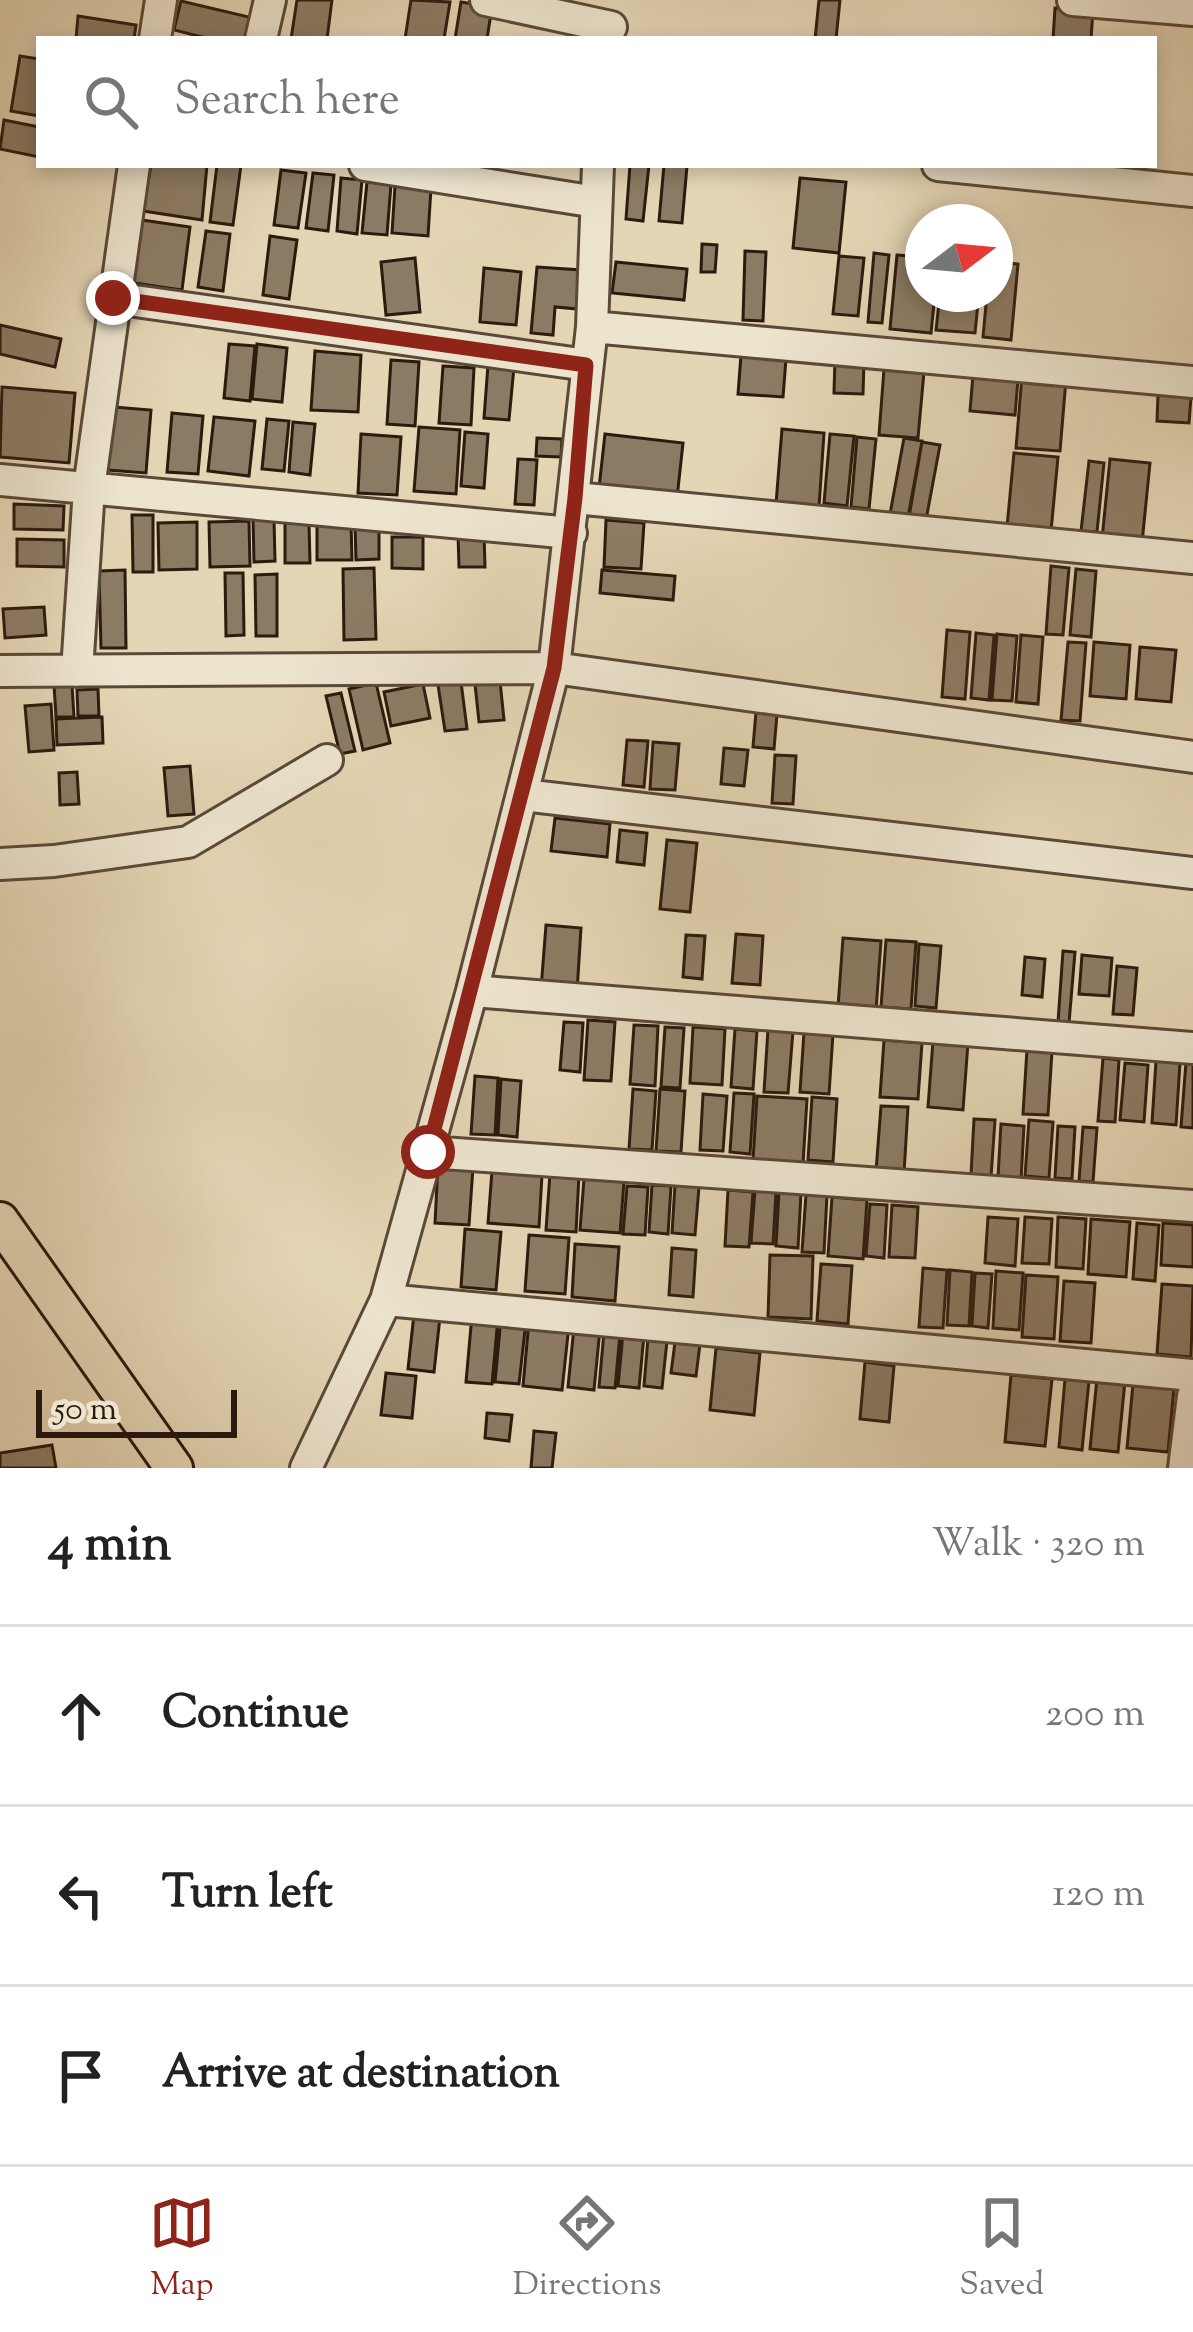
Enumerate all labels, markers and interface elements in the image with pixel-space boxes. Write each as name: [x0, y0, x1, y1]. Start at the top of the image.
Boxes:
search box: [36, 36, 1157, 168]
icon: search: [78, 69, 144, 135]
text: Search here: [174, 70, 400, 135]
north arrow: [905, 204, 1013, 312]
route end: [86, 271, 140, 325]
route start: [401, 1125, 455, 1179]
scale bar: [36, 1384, 237, 1437]
text: 50 m: [54, 1387, 117, 1435]
text: 4 min: [48, 1510, 171, 1583]
text: Walk · 320 m: [932, 1518, 1145, 1574]
icon: ahead: [48, 1683, 114, 1749]
text: Continue: [162, 1683, 349, 1748]
text: 200 m: [1045, 1688, 1145, 1744]
icon: left: [48, 1863, 114, 1929]
text: Turn left: [162, 1863, 333, 1928]
text: 120 m: [1052, 1868, 1145, 1924]
icon: arrive: [48, 2043, 114, 2109]
text: Arrive at destination: [162, 2043, 560, 2108]
tab: Map: [149, 2190, 215, 2310]
tab: Directions: [513, 2190, 662, 2310]
tab: Saved: [959, 2190, 1044, 2310]

